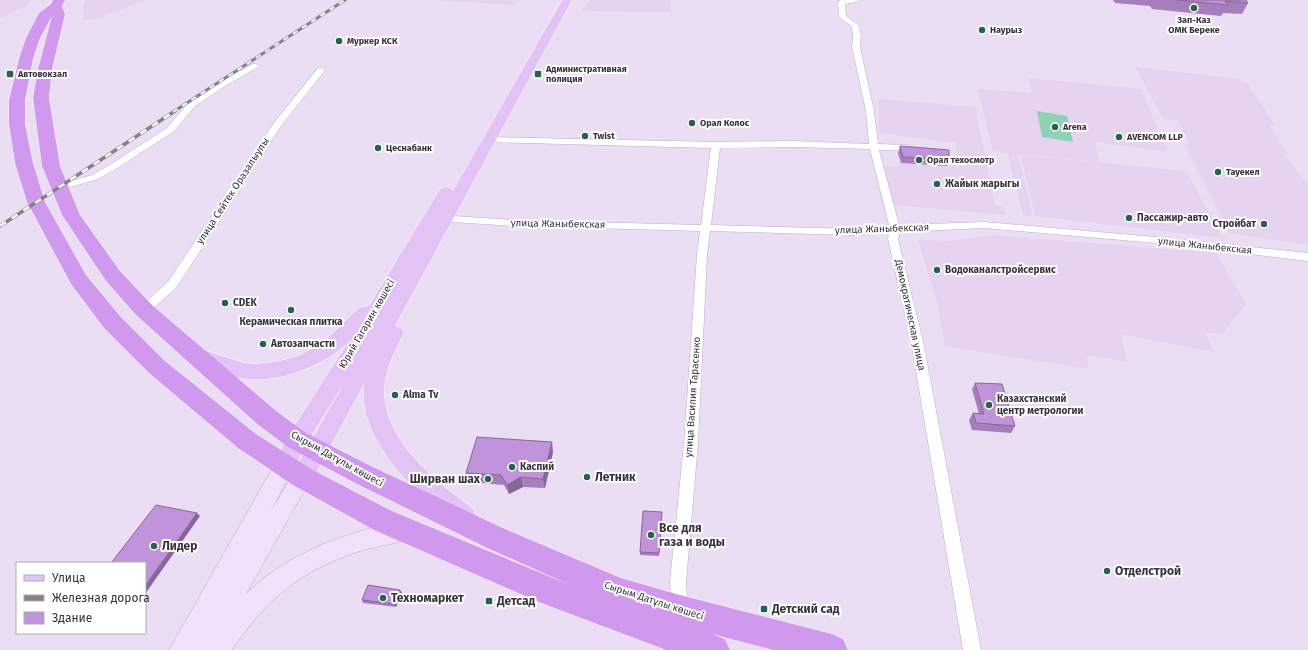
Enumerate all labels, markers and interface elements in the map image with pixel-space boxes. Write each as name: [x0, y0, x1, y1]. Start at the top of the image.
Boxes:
marker: Зап-Каз ОМК Береке: [1189, 3, 1199, 13]
place label: Зап-Каз ОМК Береке: [1168, 15, 1220, 35]
marker: Наурыз: [977, 25, 987, 35]
place label: Наурыз: [990, 25, 1023, 35]
marker: Муркер КСК: [334, 36, 344, 46]
place label: Муркер КСК: [347, 36, 398, 46]
place label: Административная полиция: [545, 64, 627, 84]
marker: Автовокзал: [5, 69, 15, 79]
place label: Автовокзал: [17, 69, 67, 79]
marker: Административная полиция: [533, 69, 543, 79]
marker: Орал Колос: [687, 118, 697, 128]
place label: Орал Колос: [700, 118, 750, 128]
marker: Arena: [1050, 122, 1060, 132]
place label: Arena: [1062, 122, 1087, 132]
marker: Twist: [580, 131, 590, 141]
place label: Twist: [593, 131, 615, 141]
marker: AVENCOM LLP: [1114, 132, 1124, 142]
place label: AVENCOM LLP: [1126, 132, 1184, 142]
street label: улица Сейтек Оразалыулы: [194, 136, 272, 246]
marker: Цеснабанк: [373, 143, 383, 153]
place label: Цеснабанк: [386, 143, 432, 153]
marker: Орал техосмотр: [914, 155, 924, 165]
place label: Орал техосмотр: [927, 155, 995, 165]
marker: Тауекел: [1213, 167, 1223, 177]
place label: Тауекел: [1226, 167, 1260, 177]
place label: Жайык жарыгы: [944, 178, 1019, 190]
marker: Жайык жарыгы: [932, 179, 942, 189]
place label: Пассажир-авто: [1137, 212, 1209, 224]
marker: Пассажир-авто: [1124, 213, 1134, 223]
street label: улица Жаныбекская: [511, 217, 605, 231]
place label: Стройбат: [1213, 218, 1256, 230]
marker: Стройбат: [1259, 219, 1269, 229]
street label: улица Жаныбекская: [835, 221, 929, 237]
street label: улица Жаныбекская: [1157, 235, 1253, 257]
street label: Демократическая улица: [892, 257, 928, 372]
place label: Водоканалстройсервис: [945, 264, 1056, 276]
marker: Водоканалстройсервис: [932, 265, 942, 275]
street label: Юрий Гагарин көшесі: [336, 277, 398, 371]
place label: CDEK: [233, 297, 258, 309]
marker: CDEK: [220, 298, 230, 308]
marker: Керамическая плитка: [286, 305, 296, 315]
place label: Керамическая плитка: [239, 316, 343, 328]
street label: улица Василия Тарасенко: [683, 336, 703, 458]
place label: Автозапчасти: [270, 338, 335, 350]
marker: Автозапчасти: [258, 339, 268, 349]
place label: Alma Tv: [402, 389, 439, 401]
marker: Alma Tv: [390, 390, 400, 400]
place label: Казахстанский центр метрологии: [997, 393, 1083, 417]
marker: Казахстанский центр метрологии: [984, 400, 994, 410]
street label: Сырым Датұлы көшесі: [289, 428, 386, 489]
place label: Каспий: [520, 461, 554, 473]
marker: Каспий: [507, 462, 517, 472]
place label: Летник: [595, 470, 636, 484]
place label: Ширван шах: [410, 472, 481, 486]
marker: Летник: [582, 472, 592, 482]
marker: Ширван шах: [483, 474, 493, 484]
place label: Все для газа и воды: [659, 521, 725, 549]
marker: Все для газа и воды: [646, 530, 656, 540]
place label: Лидер: [162, 539, 197, 553]
marker: Лидер: [149, 541, 159, 551]
legend: [16, 562, 146, 634]
place label: Отделстрой: [1115, 564, 1181, 578]
marker: Отделстрой: [1102, 566, 1112, 576]
text: Улица: [52, 571, 86, 585]
street label: Сырым Датұлы көшесі: [603, 578, 706, 623]
text: Железная дорога: [52, 591, 150, 605]
place label: Техномаркет: [391, 591, 464, 605]
marker: Техномаркет: [378, 593, 388, 603]
place label: Детсад: [496, 594, 535, 608]
marker: Детсад: [484, 596, 494, 606]
place label: Детский сад: [771, 602, 840, 616]
marker: Детский сад: [759, 604, 769, 614]
text: Здание: [52, 611, 92, 625]

